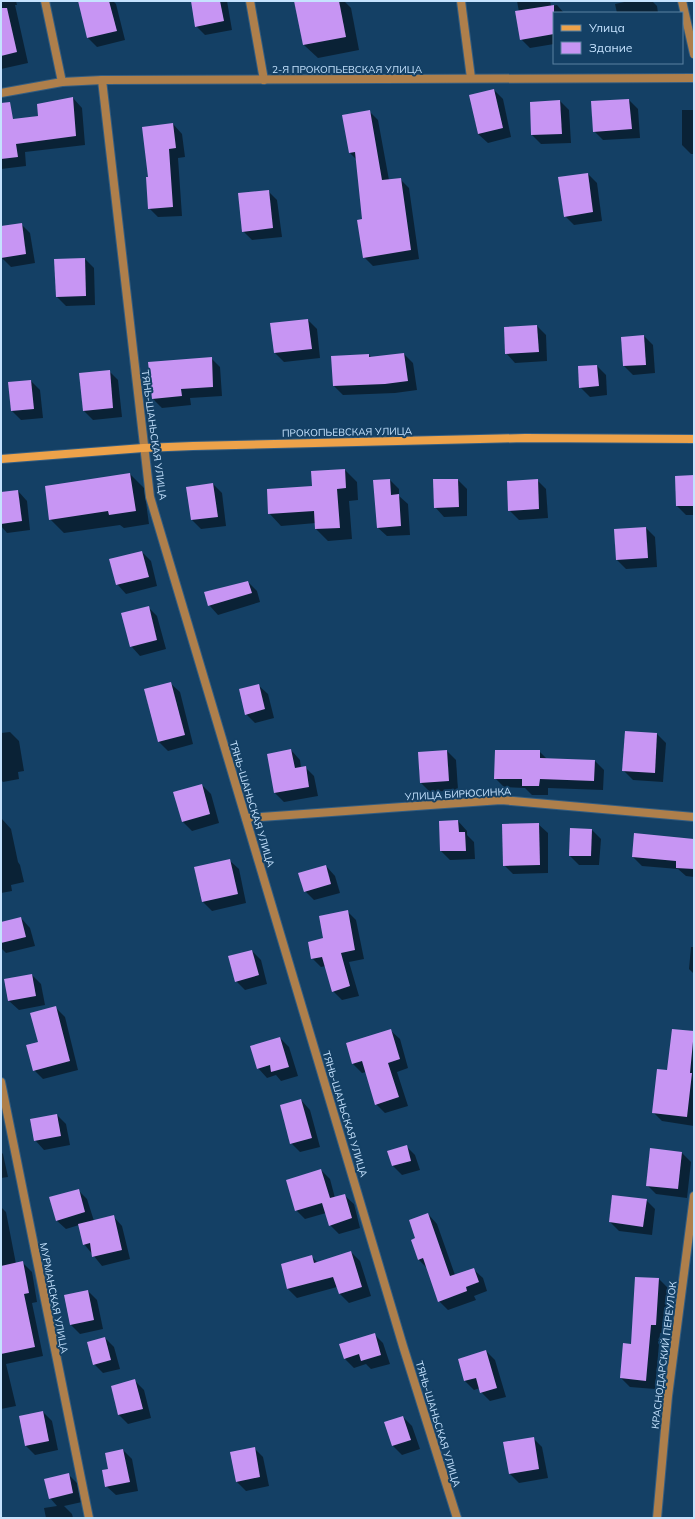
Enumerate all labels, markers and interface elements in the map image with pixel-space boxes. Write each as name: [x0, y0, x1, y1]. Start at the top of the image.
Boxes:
legend: [553, 12, 683, 64]
text: Улица: [588, 20, 625, 35]
text: Здание: [589, 40, 633, 55]
street label: 2-Я ПРОКОПЬЕВСКАЯ УЛИЦА: [272, 63, 423, 76]
street label: ТЯНЬ-ШАНЬСКАЯ УЛИЦА: [138, 369, 170, 502]
street label: ПРОКОПЬЕВСКАЯ УЛИЦА: [282, 424, 413, 440]
street label: ТЯНЬ-ШАНЬСКАЯ УЛИЦА: [227, 739, 278, 869]
street label: УЛИЦА БИРЮСИНКА: [403, 785, 512, 803]
street label: ТЯНЬ-ШАНЬСКАЯ УЛИЦА: [320, 1049, 371, 1179]
street label: МУРМАНСКАЯ УЛИЦА: [37, 1242, 71, 1355]
street label: КРАСНОДАРСКИЙ ПЕРЕУЛОК: [648, 1280, 680, 1430]
street label: ТЯНЬ-ШАНЬСКАЯ УЛИЦА: [413, 1359, 464, 1489]

